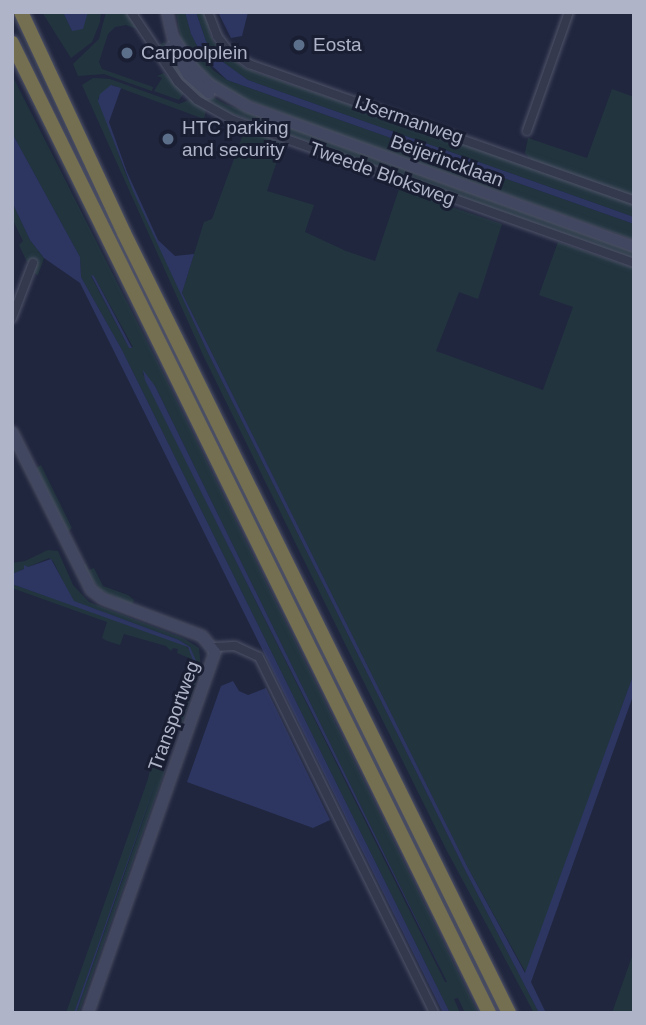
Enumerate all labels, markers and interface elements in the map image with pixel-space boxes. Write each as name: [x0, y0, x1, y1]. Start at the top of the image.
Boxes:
place label: Eosta: [313, 34, 362, 56]
marker: Eosta: [291, 37, 307, 53]
place label: Carpoolplein: [141, 42, 248, 64]
marker: Carpoolplein: [119, 45, 135, 61]
street label: IJsermanweg: [352, 91, 466, 149]
place label: HTC parking and security: [182, 117, 289, 161]
street label: Beijerincklaan: [388, 130, 506, 192]
marker: HTC parking and security: [160, 131, 176, 147]
street label: Tweede Bloksweg: [306, 137, 458, 211]
street label: Transportweg: [144, 658, 204, 774]

